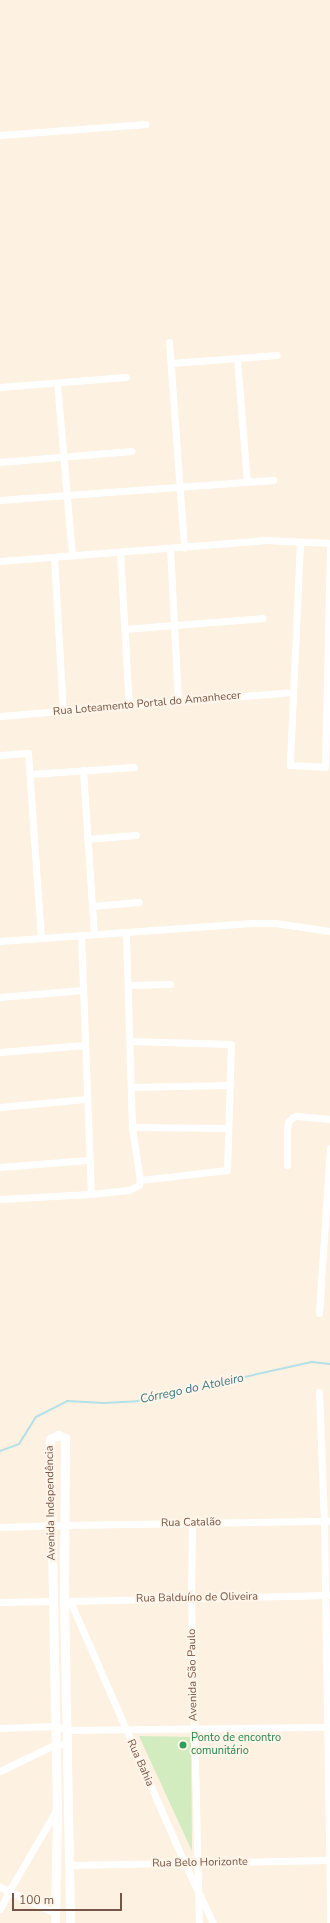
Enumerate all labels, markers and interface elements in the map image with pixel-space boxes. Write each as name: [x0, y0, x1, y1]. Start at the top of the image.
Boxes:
street label: Rua Loteamento Portal do Amanhecer: [53, 689, 241, 719]
water label: Córrego do Atoleiro: [139, 1371, 245, 1407]
street label: Avenida Independência: [43, 1445, 59, 1561]
street label: Rua Catalão: [161, 1516, 221, 1530]
street label: Rua Balduíno de Oliveira: [136, 1590, 258, 1606]
street label: Avenida São Paulo: [186, 1629, 200, 1721]
place label: Ponto de encontro comunitário: [191, 1732, 281, 1758]
street label: Rua Bahia: [124, 1737, 156, 1789]
marker: Ponto de encontro comunitário: [178, 1740, 188, 1750]
street label: Rua Belo Horizonte: [152, 1856, 248, 1870]
scale bar: [14, 1885, 124, 1911]
text: 100 m: [19, 1892, 54, 1908]

